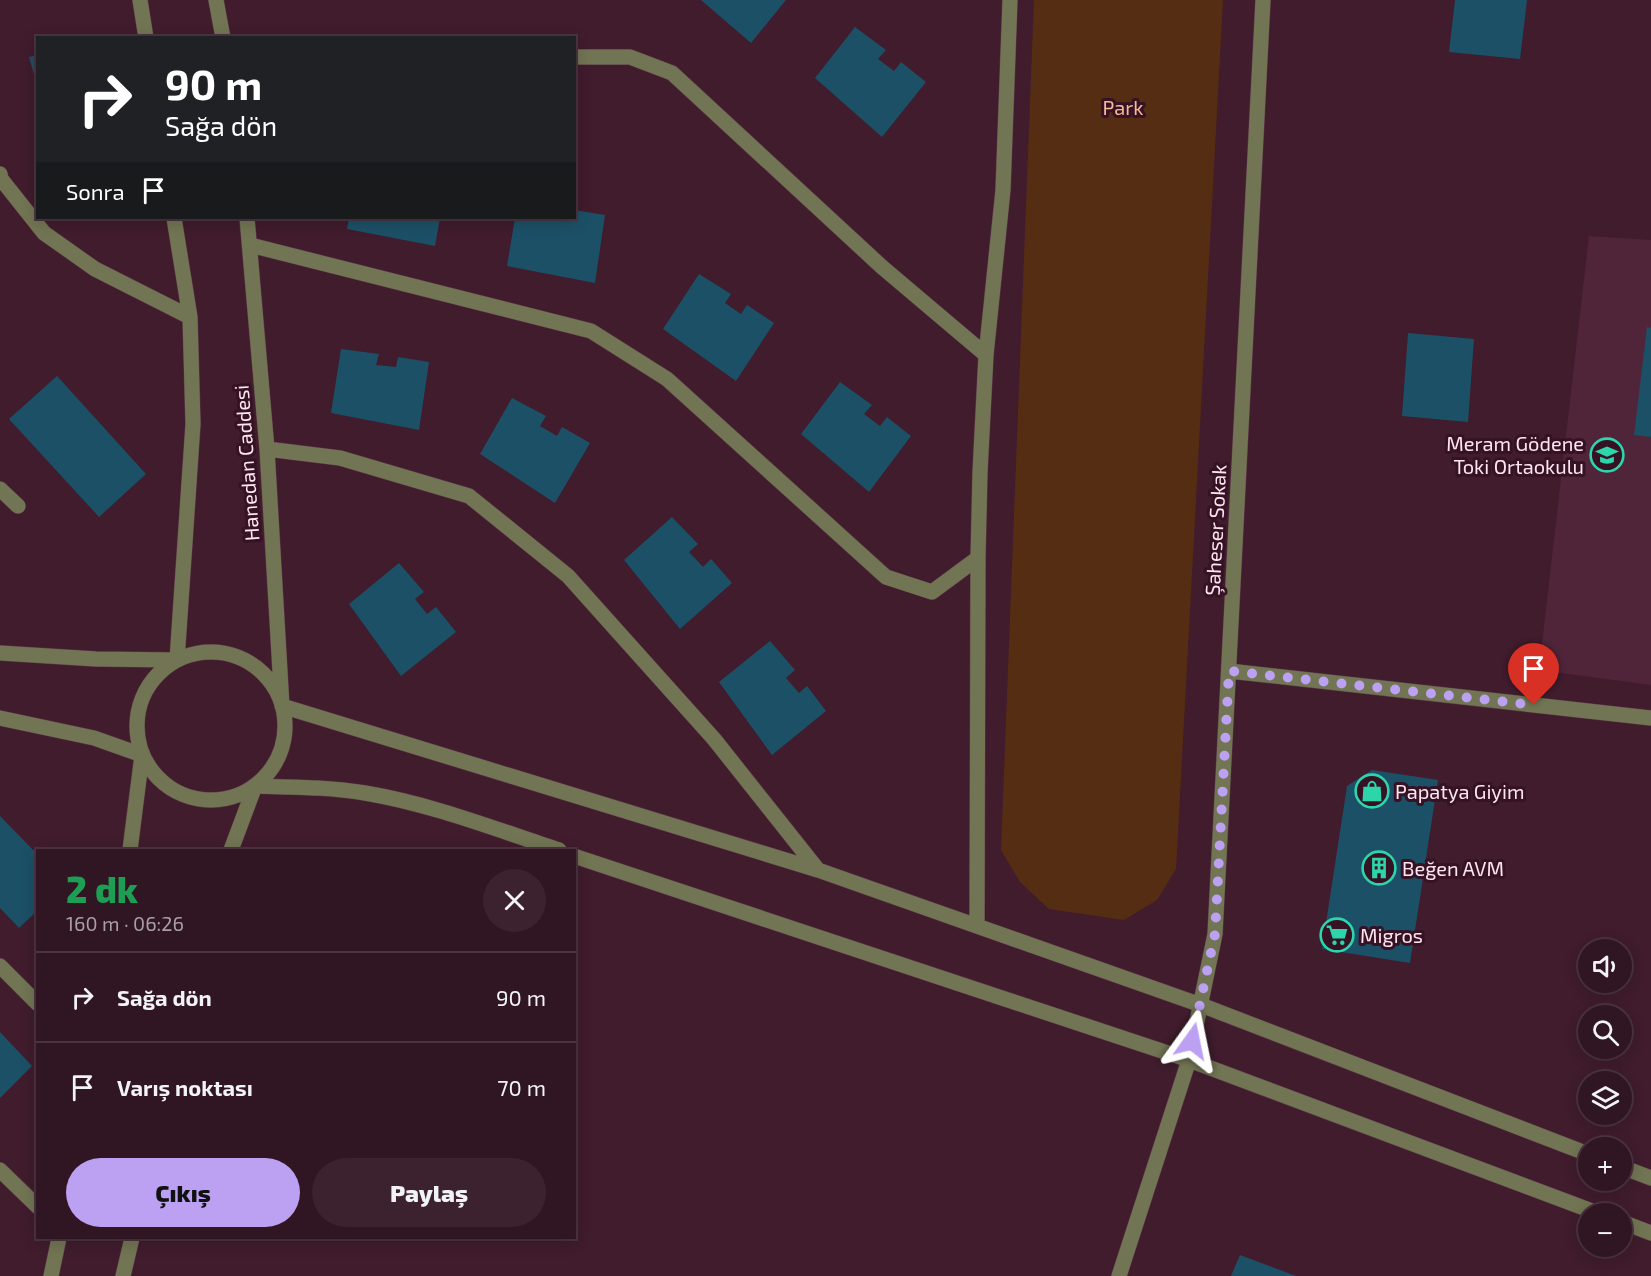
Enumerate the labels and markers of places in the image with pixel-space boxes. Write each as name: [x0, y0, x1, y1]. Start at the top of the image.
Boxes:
place label: Meram Gödene Toki Ortaokulu: [1446, 431, 1584, 478]
school or university icon: Meram Gödene Toki Ortaokulu: [1589, 437, 1625, 473]
pin: [1508, 643, 1559, 705]
shop icon: Papatya Giyim: [1354, 773, 1390, 809]
place label: Papatya Giyim: [1395, 779, 1524, 803]
building icon: Beğen AVM: [1361, 850, 1397, 886]
place label: Beğen AVM: [1402, 856, 1504, 880]
supermarket icon: Migros: [1319, 917, 1355, 953]
place label: Migros: [1360, 923, 1423, 947]

